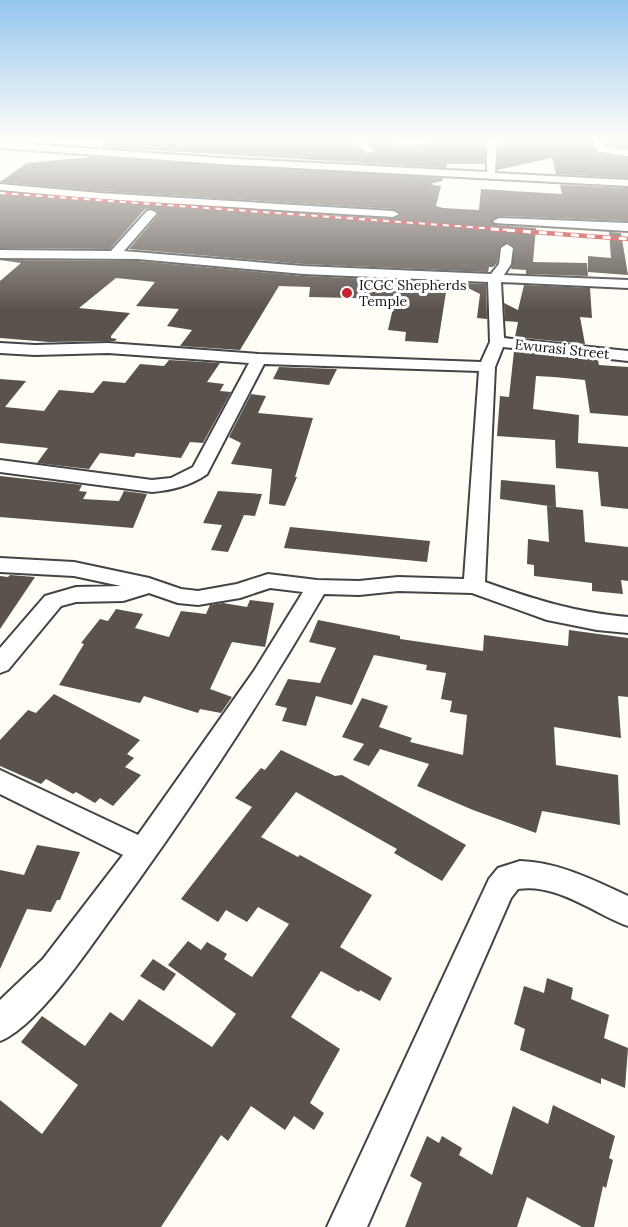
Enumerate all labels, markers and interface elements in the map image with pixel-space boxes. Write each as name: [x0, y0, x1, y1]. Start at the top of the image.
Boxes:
place label: ICGC Shepherds Temple: [359, 276, 466, 310]
marker: ICGC Shepherds Temple: [340, 286, 354, 300]
street label: Ewurasi Street: [514, 335, 611, 363]

